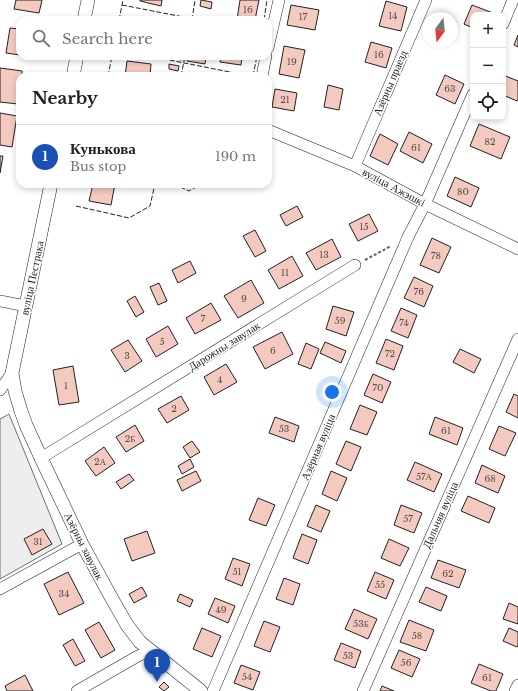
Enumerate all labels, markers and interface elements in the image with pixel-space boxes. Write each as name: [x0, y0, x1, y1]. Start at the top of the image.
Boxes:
house number: 16: [243, 4, 253, 15]
house number: 14: [388, 10, 398, 21]
house number: 17: [299, 11, 308, 22]
north arrow: [422, 12, 458, 48]
map controls: [470, 12, 506, 120]
button: +: [470, 12, 506, 48]
search box: [16, 16, 272, 60]
icon: search: [30, 27, 52, 49]
text: Search here: [62, 29, 153, 48]
street label: Азёрны праезд: [370, 48, 410, 118]
button: −: [470, 48, 506, 84]
house number: 16: [374, 49, 384, 60]
house number: 19: [287, 56, 297, 67]
house number: 63: [444, 83, 456, 94]
button: locate: [470, 84, 506, 120]
text: Nearby: [32, 88, 98, 109]
house number: 21: [280, 94, 290, 105]
house number: 82: [485, 136, 496, 147]
text: Кунькова: [70, 139, 136, 158]
house number: 61: [411, 142, 421, 153]
text: 1: [42, 148, 48, 165]
text: 190 m: [215, 148, 256, 165]
text: Bus stop: [70, 158, 126, 175]
street label: вуліца Ажэшкі: [360, 165, 428, 209]
house number: 80: [457, 186, 469, 197]
house number: 15: [359, 221, 369, 232]
street label: вуліца Пестрака: [17, 239, 47, 316]
house number: 13: [319, 249, 329, 260]
house number: 78: [431, 250, 441, 261]
house number: 11: [281, 267, 289, 278]
house number: 76: [414, 286, 424, 297]
house number: 9: [241, 293, 247, 304]
house number: 7: [201, 313, 206, 324]
house number: 59: [335, 315, 346, 326]
house number: 74: [399, 317, 409, 328]
street label: Дарожны завулак: [186, 318, 263, 374]
house number: 5: [159, 336, 165, 347]
house number: 6: [270, 345, 276, 356]
house number: 72: [385, 348, 395, 359]
house number: 3: [124, 350, 130, 361]
house number: 4: [217, 374, 223, 385]
house number: 1: [64, 380, 68, 391]
your location: [322, 382, 342, 402]
house number: 70: [373, 382, 383, 393]
house number: 2: [171, 403, 177, 414]
street label: Азёрная вуліца: [298, 412, 338, 482]
house number: 53: [279, 423, 289, 434]
house number: 61: [441, 425, 451, 436]
house number: 2Б: [125, 433, 135, 444]
house number: 2А: [94, 456, 107, 467]
house number: 57А: [416, 471, 433, 482]
house number: 68: [484, 473, 496, 484]
street label: Дальняя вуліца: [419, 479, 461, 550]
street label: Азёрны завулак: [61, 510, 107, 583]
house number: 57: [403, 513, 413, 524]
house number: 31: [33, 536, 43, 547]
house number: 51: [232, 566, 242, 577]
house number: 62: [442, 568, 454, 579]
house number: 55: [375, 579, 385, 590]
house number: 34: [59, 588, 69, 599]
house number: 49: [215, 604, 227, 615]
house number: 53Б: [353, 618, 369, 629]
house number: 58: [412, 630, 422, 641]
pin: 1: [144, 649, 170, 682]
house number: 53: [343, 650, 353, 661]
house number: 56: [401, 657, 412, 668]
house number: 54: [242, 671, 252, 682]
house number: 61: [482, 672, 492, 683]

